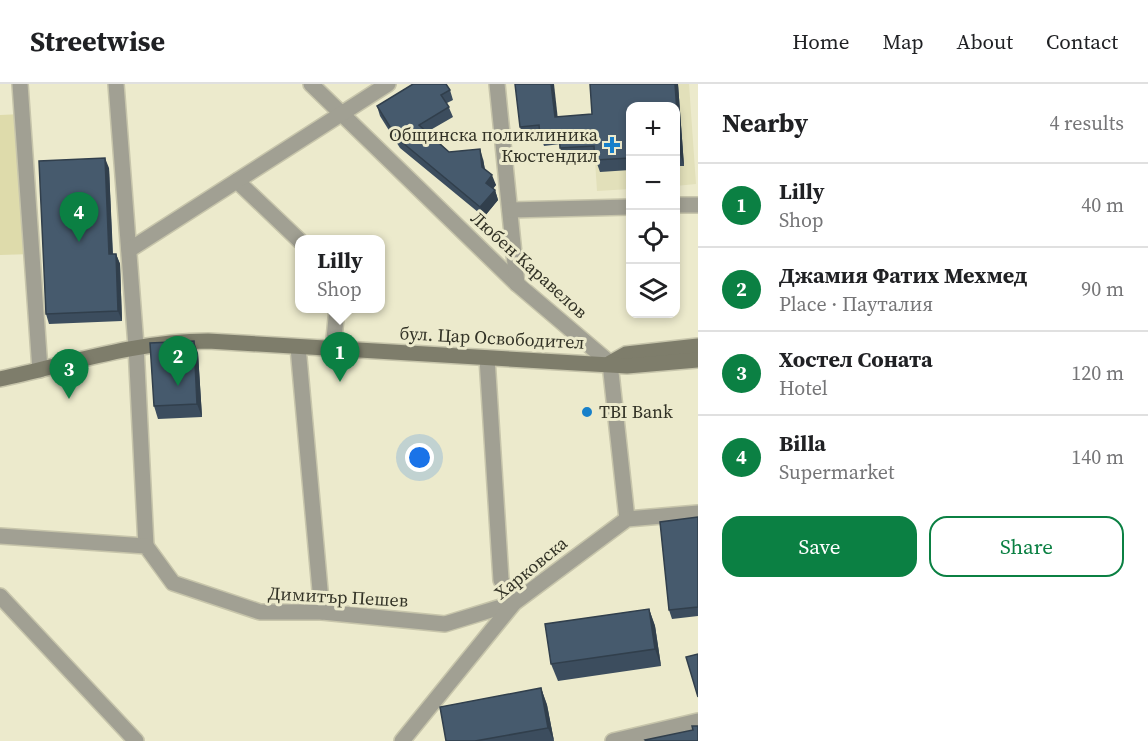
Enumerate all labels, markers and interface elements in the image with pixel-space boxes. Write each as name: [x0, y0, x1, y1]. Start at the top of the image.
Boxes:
text: Streetwise: [30, 22, 165, 60]
text: Home: [792, 27, 850, 56]
text: Map: [883, 27, 924, 56]
text: About: [957, 27, 1013, 56]
text: Contact: [1046, 27, 1118, 56]
map controls: [626, 102, 680, 318]
button: +: [626, 102, 680, 156]
text: Nearby: [722, 105, 808, 141]
text: 4 results: [1049, 109, 1124, 137]
place label: Общинска поликлиника Кюстендил: [389, 122, 599, 168]
marker: Общинска поликлиника Кюстендил: [603, 136, 621, 154]
button: −: [626, 156, 680, 210]
text: Lilly: [779, 176, 824, 206]
text: 1: [736, 191, 747, 219]
text: 40 m: [1081, 191, 1124, 219]
pin: 4: [60, 192, 98, 242]
street label: Любен Kаравелов: [465, 205, 593, 324]
text: Shop: [779, 206, 824, 234]
button: locate: [626, 210, 680, 264]
popup: [295, 235, 385, 313]
text: Lilly: [317, 245, 363, 275]
text: Джамия Фатих Мехмед: [779, 260, 1027, 290]
button: layers: [626, 264, 680, 318]
text: Shop: [317, 275, 362, 303]
text: 2: [736, 275, 747, 303]
text: 90 m: [1081, 275, 1124, 303]
text: Place · Пауталия: [779, 290, 933, 318]
street label: бул. Цар Освободител: [399, 320, 585, 355]
pin: 1: [320, 332, 360, 382]
pin: 2: [158, 336, 198, 386]
text: Хостел Соната: [779, 344, 933, 374]
pin: 3: [50, 350, 88, 399]
text: 3: [736, 359, 747, 387]
text: 120 m: [1071, 359, 1124, 387]
text: Hotel: [779, 374, 828, 402]
place label: TBI Bank: [599, 399, 673, 424]
marker: TBI Bank: [580, 405, 594, 419]
text: Billa: [779, 428, 826, 458]
your location: [405, 443, 434, 472]
text: 4: [736, 443, 747, 471]
text: 140 m: [1071, 443, 1124, 471]
text: Supermarket: [779, 458, 894, 486]
button: Save: [722, 516, 917, 577]
button: Share: [929, 516, 1124, 577]
street label: Харковска: [489, 530, 573, 605]
street label: Димитър Пешев: [267, 580, 409, 613]

